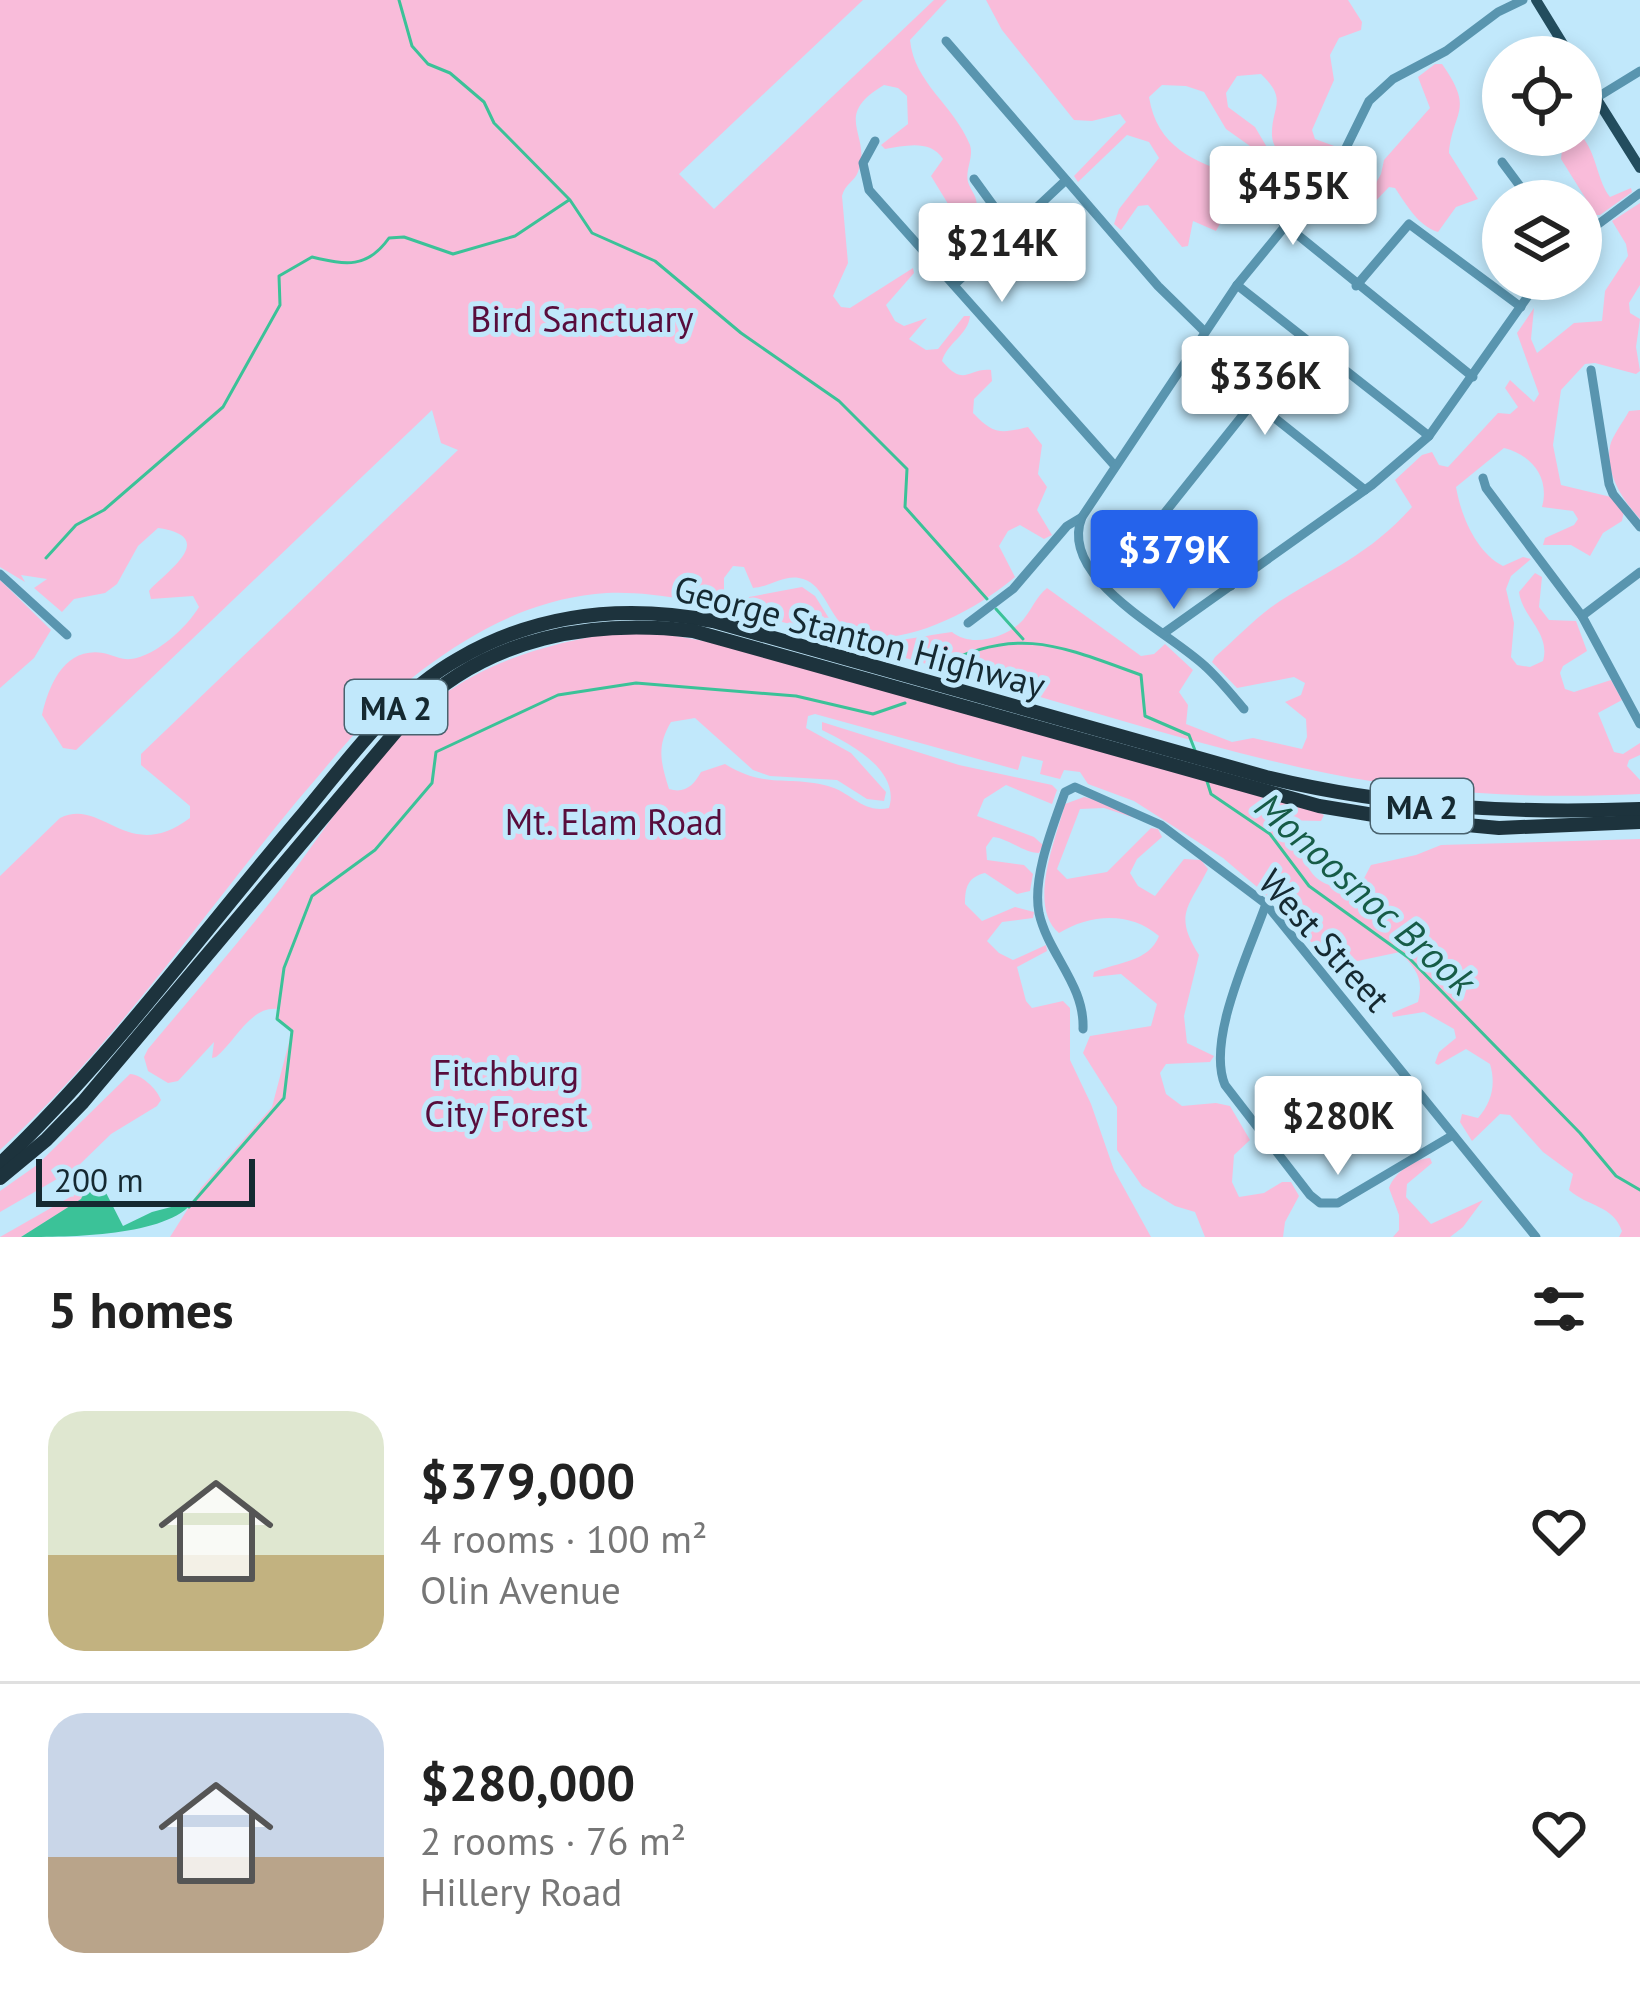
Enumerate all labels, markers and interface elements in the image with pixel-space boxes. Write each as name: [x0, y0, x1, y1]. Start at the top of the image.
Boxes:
map controls: [1482, 36, 1602, 300]
button: locate: [1482, 36, 1602, 156]
pin: $455K: [1209, 146, 1377, 248]
text: $455K: [1237, 159, 1349, 210]
button: layers: [1482, 180, 1602, 300]
pin: $214K: [918, 203, 1086, 305]
text: $214K: [946, 216, 1058, 267]
park label: Bird Sanctuary: [470, 295, 694, 342]
pin: $336K: [1181, 336, 1349, 438]
text: $336K: [1209, 349, 1321, 400]
pin: $379K: [1090, 510, 1258, 612]
text: $379K: [1118, 523, 1230, 574]
street label: George Stanton Highway: [669, 564, 1051, 708]
road number: MA 2: [345, 680, 447, 734]
road number: MA 2: [1371, 779, 1473, 833]
water label: Monoosnoc Brook: [1245, 780, 1488, 1007]
park label: Mt. Elam Road: [505, 798, 723, 845]
street label: West Street: [1249, 859, 1401, 1021]
park label: Fitchburg City Forest: [424, 1049, 588, 1137]
pin: $280K: [1254, 1076, 1422, 1178]
text: $280K: [1282, 1089, 1394, 1140]
scale bar: [36, 1153, 255, 1206]
text: 200 m: [54, 1158, 144, 1201]
text: 5 homes: [48, 1276, 234, 1342]
icon: filters: [1526, 1276, 1592, 1342]
text: $379,000: [420, 1447, 635, 1513]
icon: home: [144, 1459, 288, 1603]
icon: heart: [1526, 1498, 1592, 1564]
text: 4 rooms · 100 m²: [420, 1513, 707, 1564]
text: Olin Avenue: [420, 1564, 621, 1615]
text: $280,000: [420, 1749, 635, 1815]
icon: home: [144, 1761, 288, 1905]
icon: heart: [1526, 1800, 1592, 1866]
text: 2 rooms · 76 m²: [420, 1815, 686, 1866]
text: Hillery Road: [420, 1866, 622, 1917]

